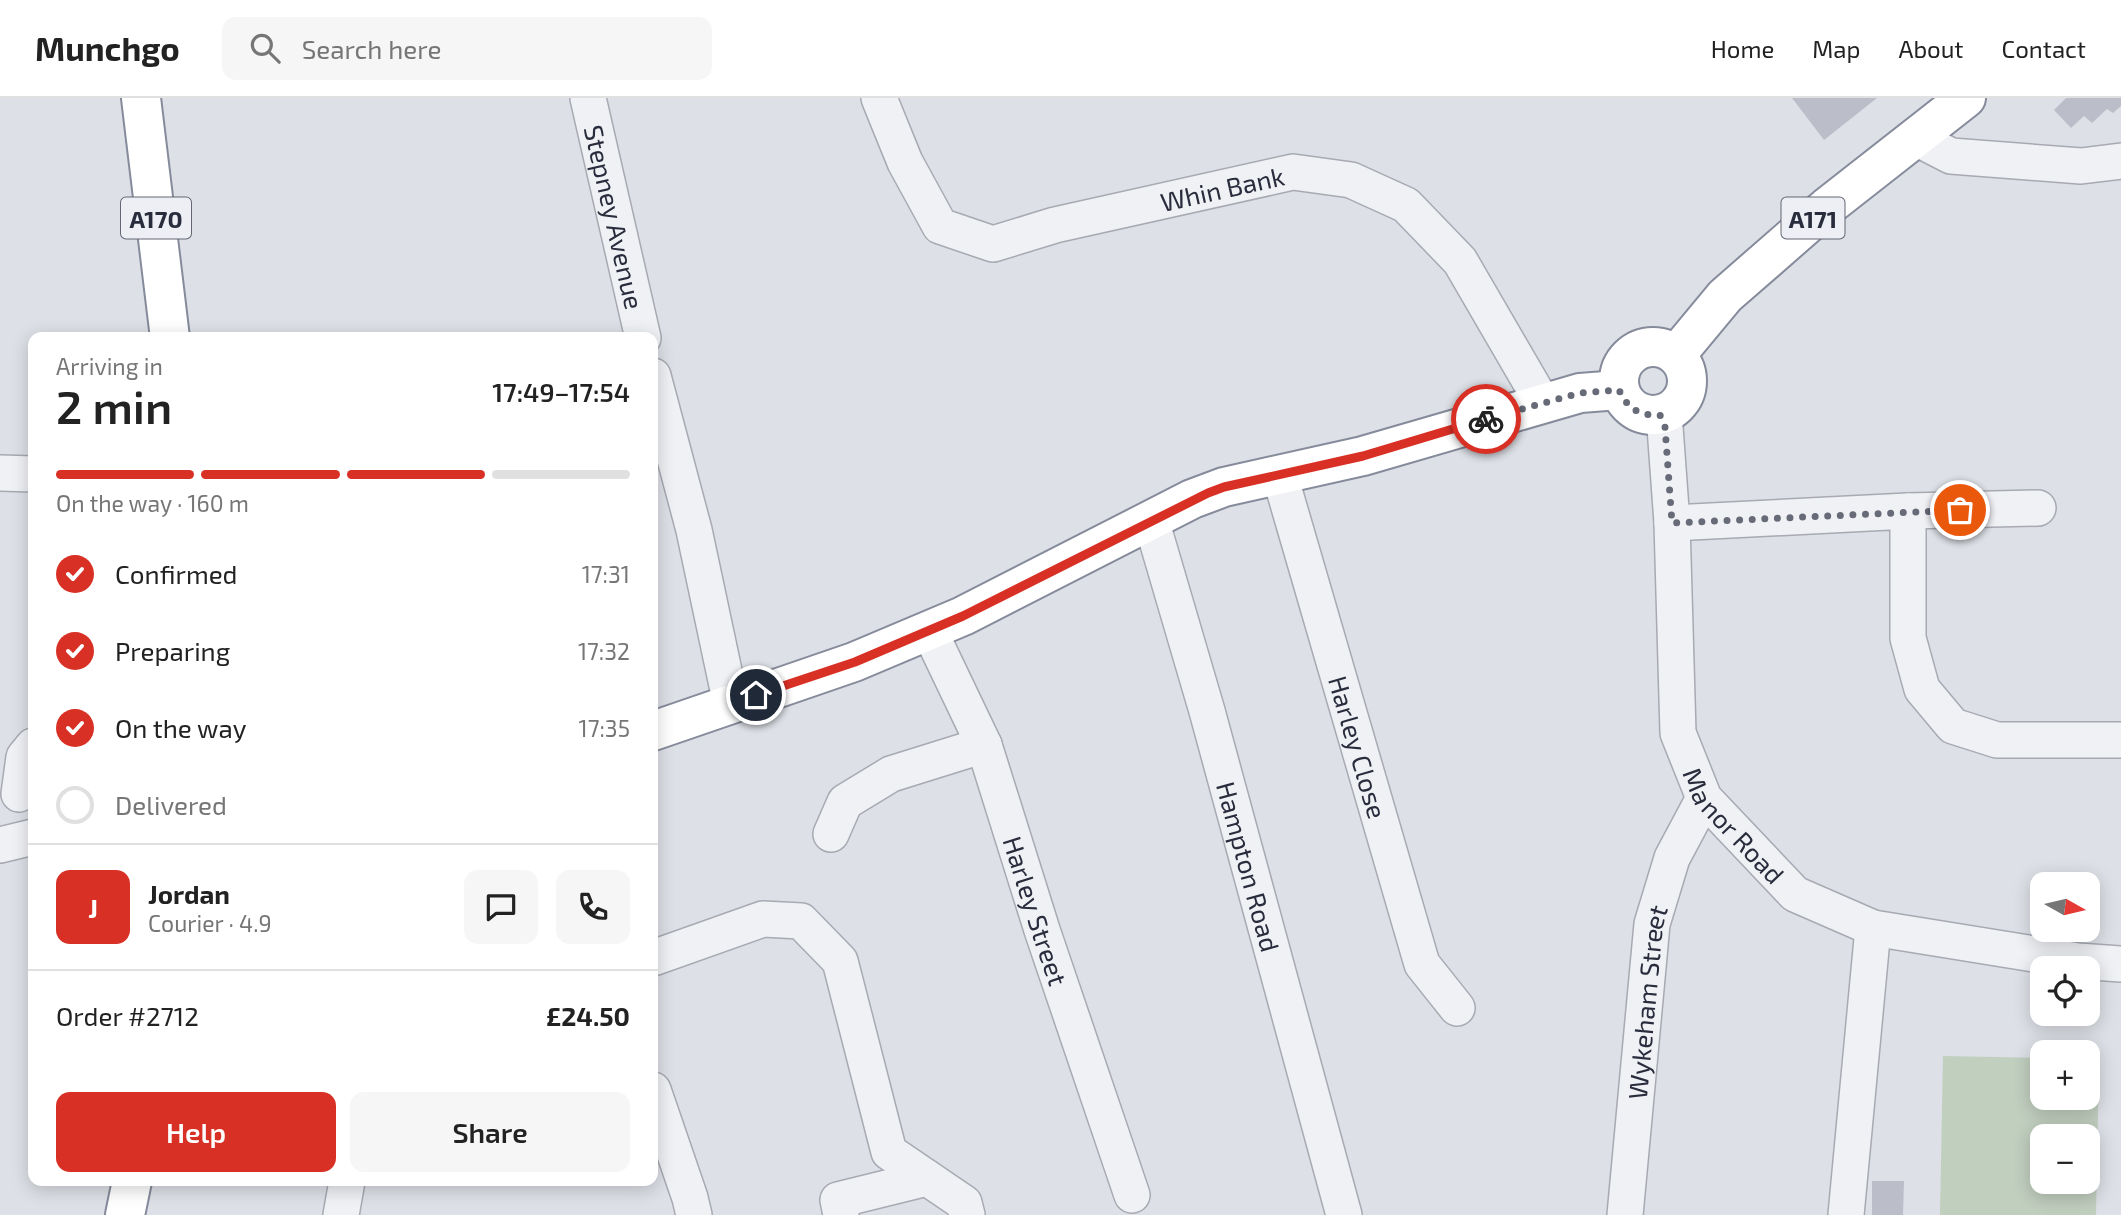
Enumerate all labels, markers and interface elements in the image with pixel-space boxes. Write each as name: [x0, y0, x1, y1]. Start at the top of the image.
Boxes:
search box: [222, 17, 712, 80]
text: Munchgo: [35, 28, 180, 68]
icon: search: [246, 29, 284, 67]
text: Search here: [302, 33, 441, 64]
text: Home: [1711, 34, 1774, 63]
text: Map: [1812, 34, 1860, 63]
text: About: [1898, 34, 1964, 63]
text: Contact: [2002, 34, 2086, 63]
street label: Stepney Avenue: [579, 122, 651, 312]
street label: Whin Bank: [1157, 159, 1287, 217]
road number: A170: [121, 198, 191, 238]
road number: A171: [1782, 198, 1844, 238]
text: Arriving in: [56, 352, 163, 380]
text: 17:49–17:54: [492, 376, 630, 407]
text: 2 min: [56, 378, 172, 433]
courier: [1451, 384, 1521, 454]
icon: bike: [1467, 400, 1505, 438]
pin: [1930, 480, 1990, 540]
text: On the way · 160 m: [56, 489, 249, 517]
icon: bag: [1941, 491, 1979, 529]
icon: check: [56, 555, 94, 593]
text: Confirmed: [115, 558, 238, 589]
text: 17:31: [582, 560, 630, 588]
icon: check: [56, 632, 94, 670]
text: Preparing: [115, 635, 230, 666]
text: 17:32: [578, 637, 630, 665]
pin: [726, 665, 786, 725]
street label: Harley Close: [1323, 672, 1394, 822]
icon: home: [737, 676, 775, 714]
icon: check: [56, 709, 94, 747]
text: On the way: [115, 712, 246, 743]
text: 17:35: [579, 714, 630, 742]
street label: Manor Road: [1678, 763, 1792, 889]
street label: Hampton Road: [1211, 778, 1287, 955]
text: Delivered: [115, 789, 227, 820]
street label: Harley Street: [998, 832, 1075, 989]
button: chat: [464, 870, 538, 944]
button: phone: [556, 870, 630, 944]
north arrow: [2030, 872, 2100, 942]
map controls: [2030, 872, 2100, 1194]
text: Jordan: [148, 878, 230, 909]
text: J: [88, 892, 98, 923]
street label: Wykeham Street: [1620, 901, 1673, 1101]
text: Courier · 4.9: [148, 909, 272, 937]
button: locate: [2030, 956, 2100, 1026]
text: Order #2712: [56, 1000, 199, 1031]
text: £24.50: [546, 1000, 630, 1031]
button: +: [2030, 1040, 2100, 1110]
button: Help: [56, 1092, 336, 1172]
button: Share: [350, 1092, 630, 1172]
button: −: [2030, 1124, 2100, 1194]

